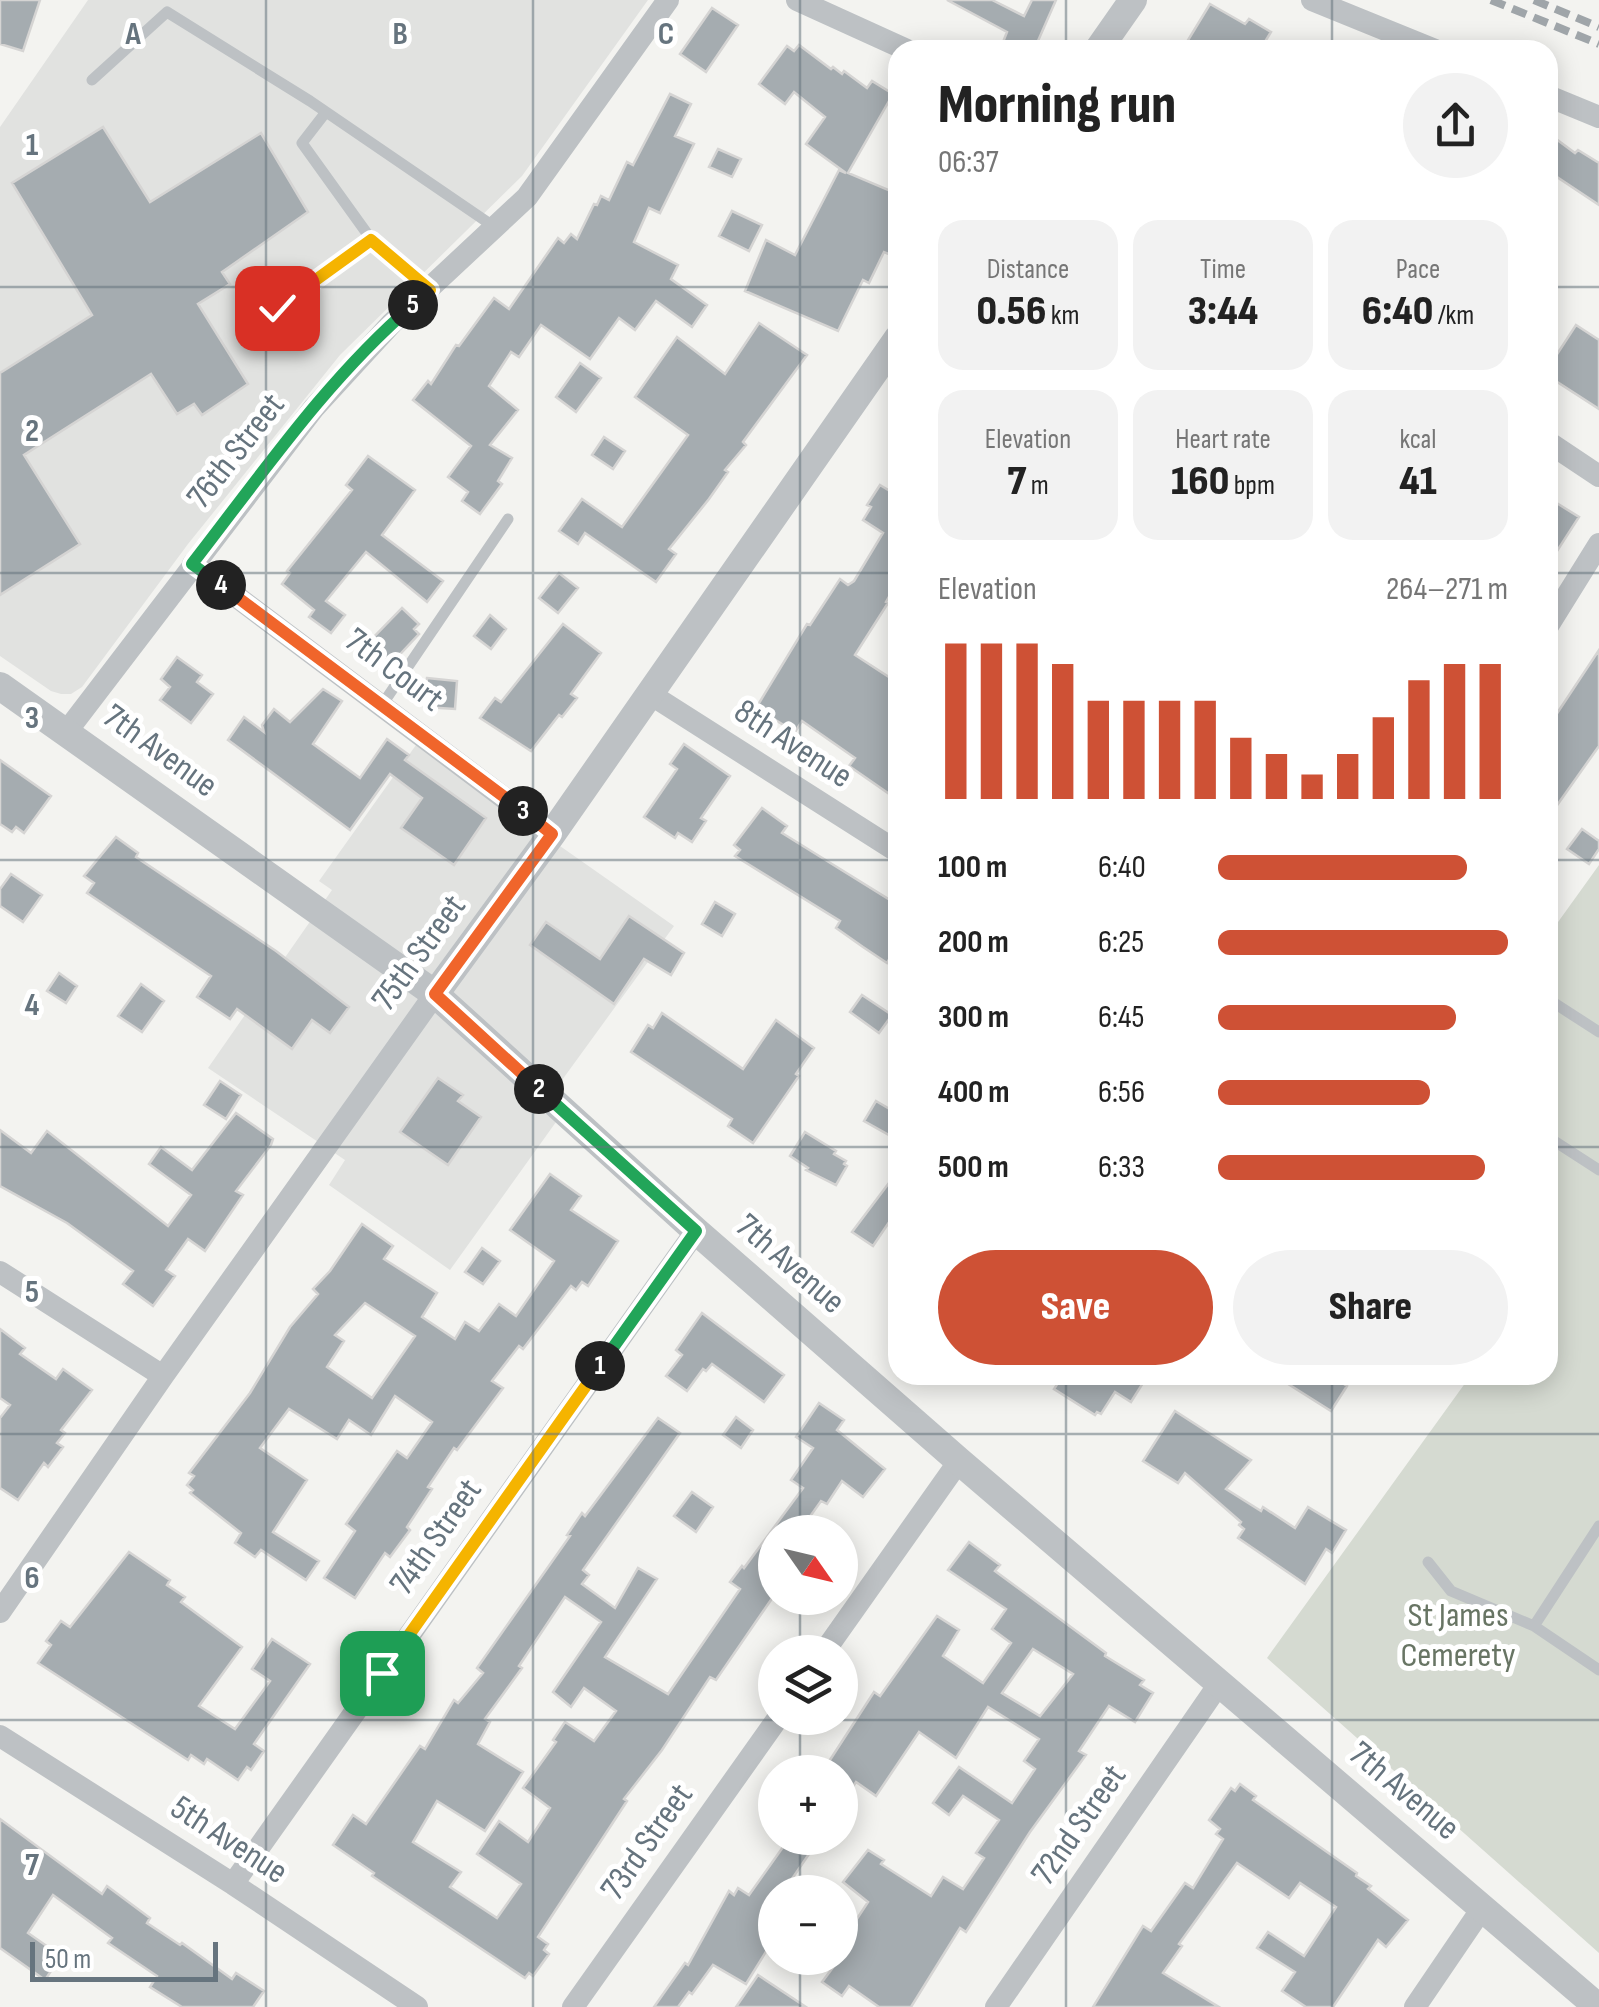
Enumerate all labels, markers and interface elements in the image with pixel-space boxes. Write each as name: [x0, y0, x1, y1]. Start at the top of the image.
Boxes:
text: A: [124, 15, 141, 54]
text: B: [392, 15, 408, 54]
text: C: [658, 15, 674, 54]
text: Morning run: [938, 72, 1176, 139]
button: share: [1403, 73, 1508, 178]
text: 1: [26, 126, 39, 165]
text: 06:37: [938, 143, 999, 182]
text: Distance: [987, 253, 1069, 286]
text: Time: [1200, 253, 1246, 286]
text: Pace: [1396, 253, 1440, 286]
pin: [235, 266, 320, 351]
pin: 5: [388, 280, 438, 330]
icon: check: [250, 281, 305, 336]
text: 0.56: [977, 286, 1046, 337]
text: 3:44: [1188, 286, 1258, 337]
text: 6:40: [1362, 286, 1433, 337]
text: 5: [407, 288, 419, 321]
text: km: [1046, 299, 1079, 332]
text: /km: [1433, 299, 1474, 332]
street label: 76th Street: [178, 385, 294, 517]
text: 2: [25, 412, 39, 451]
text: Elevation: [985, 423, 1071, 456]
text: Heart rate: [1175, 423, 1271, 456]
text: kcal: [1399, 423, 1437, 456]
text: 7: [1007, 456, 1026, 507]
text: 160: [1171, 456, 1229, 507]
text: 41: [1399, 456, 1437, 507]
text: m: [1026, 469, 1049, 502]
text: bpm: [1229, 469, 1275, 502]
pin: 4: [196, 560, 246, 610]
text: 4: [214, 568, 228, 601]
text: Elevation: [938, 570, 1037, 609]
text: 264–271 m: [1386, 570, 1508, 609]
street label: 7th Court: [336, 619, 452, 721]
street label: 8th Avenue: [726, 690, 860, 798]
street label: 7th Avenue: [94, 695, 226, 807]
text: 3: [25, 699, 39, 738]
pin: 3: [498, 786, 548, 836]
text: 3: [517, 794, 529, 827]
text: 100 m: [938, 848, 1007, 887]
text: 6:40: [1098, 848, 1146, 887]
street label: 75th Street: [362, 887, 476, 1019]
text: 200 m: [938, 923, 1009, 962]
text: 6:25: [1098, 923, 1144, 962]
text: 4: [25, 986, 40, 1025]
text: 300 m: [938, 998, 1009, 1037]
text: 6:45: [1098, 998, 1144, 1037]
pin: 2: [514, 1064, 564, 1114]
text: 2: [533, 1072, 545, 1105]
text: 400 m: [938, 1073, 1010, 1112]
text: 6:56: [1098, 1073, 1145, 1112]
text: 500 m: [938, 1148, 1009, 1187]
text: 6:33: [1098, 1148, 1145, 1187]
street label: 7th Avenue: [726, 1205, 854, 1323]
button: Save: [938, 1250, 1213, 1365]
button: Share: [1233, 1250, 1508, 1365]
text: 5: [25, 1273, 39, 1312]
pin: 1: [575, 1341, 625, 1391]
text: 1: [595, 1349, 605, 1382]
street label: 74th Street: [381, 1471, 491, 1603]
north arrow: [758, 1515, 858, 1615]
map controls: [758, 1515, 858, 1975]
text: 6: [24, 1559, 40, 1598]
park label: St James Cemerety: [1401, 1594, 1515, 1677]
pin: [340, 1631, 425, 1716]
button: layers: [758, 1635, 858, 1735]
icon: arrive: [355, 1646, 410, 1701]
street label: 7th Avenue: [1340, 1732, 1468, 1850]
button: +: [758, 1755, 858, 1855]
street label: 72nd Street: [1022, 1756, 1136, 1894]
street label: 73rd Street: [591, 1776, 703, 1908]
street label: 5th Avenue: [162, 1786, 296, 1894]
text: 7: [25, 1846, 39, 1885]
button: −: [758, 1875, 858, 1975]
scale bar: [30, 1937, 218, 1982]
text: 50 m: [45, 1943, 91, 1976]

